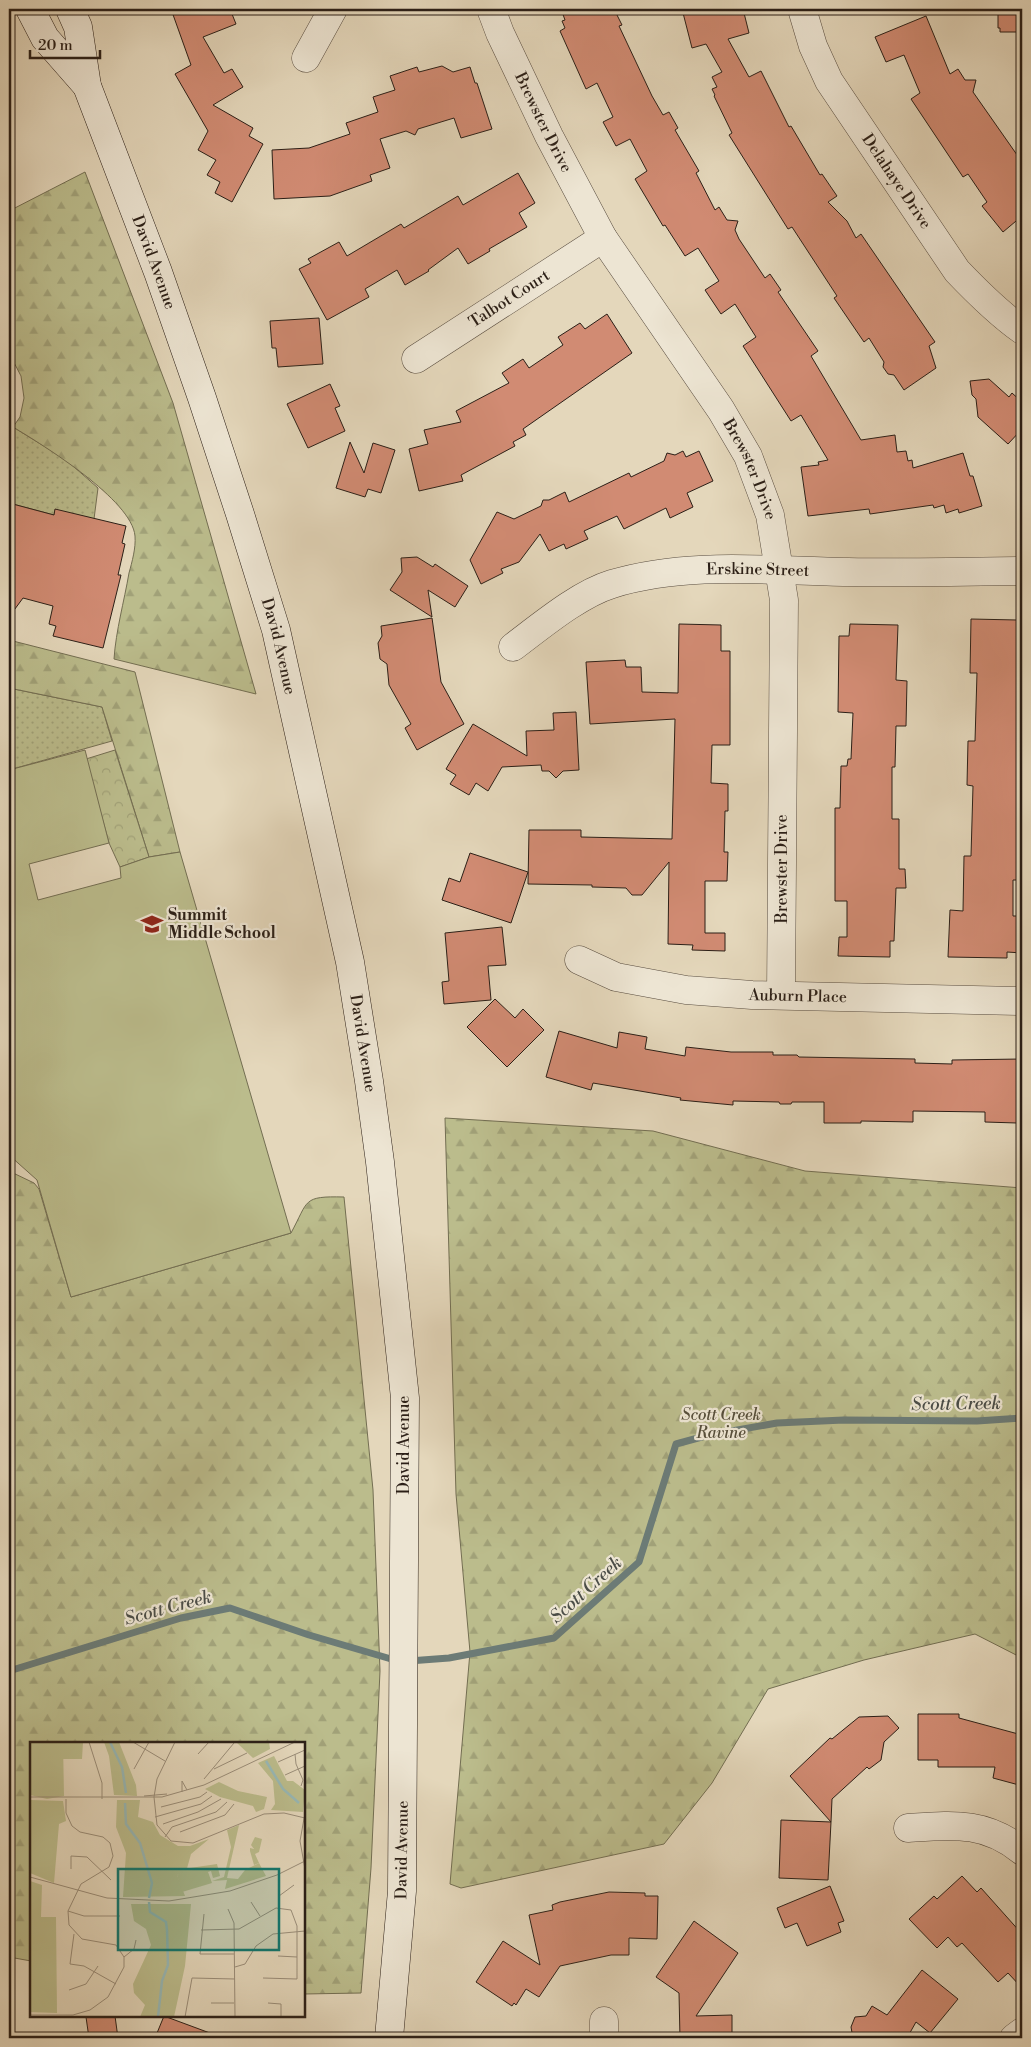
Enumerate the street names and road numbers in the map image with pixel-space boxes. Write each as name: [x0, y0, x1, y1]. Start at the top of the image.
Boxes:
street label: Brewster Drive: [510, 68, 576, 176]
street label: Delahaye Drive: [857, 130, 936, 233]
street label: David Avenue: [127, 212, 180, 312]
street label: Talbot Court: [465, 265, 554, 332]
street label: Brewster Drive: [718, 414, 781, 521]
street label: Erskine Street: [706, 559, 810, 581]
street label: David Avenue: [257, 596, 300, 697]
street label: Brewster Drive: [772, 814, 792, 925]
street label: Auburn Place: [748, 985, 847, 1007]
street label: David Avenue: [345, 993, 380, 1094]
street label: David Avenue: [394, 1396, 414, 1494]
street label: David Avenue: [391, 1800, 413, 1900]

